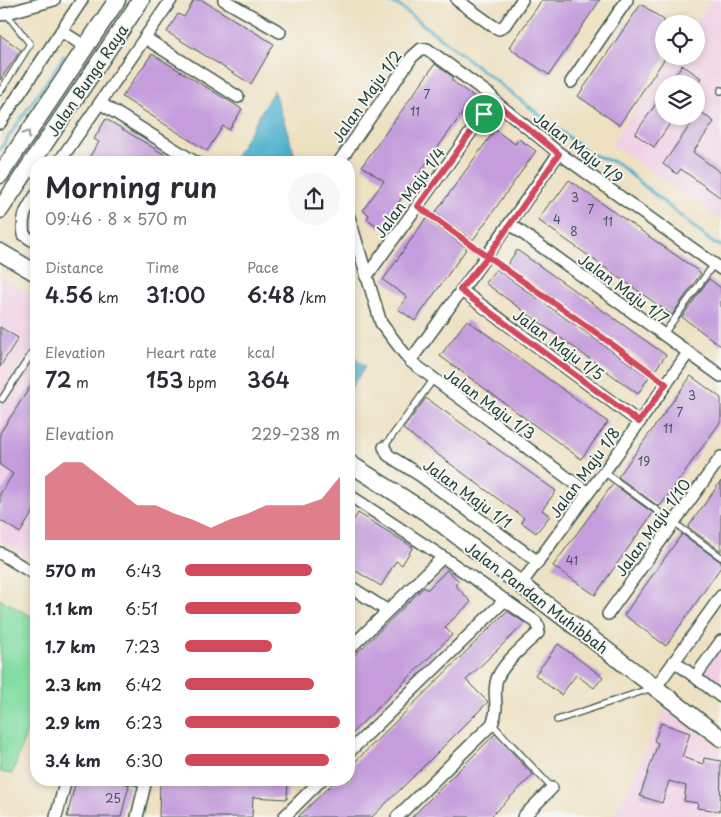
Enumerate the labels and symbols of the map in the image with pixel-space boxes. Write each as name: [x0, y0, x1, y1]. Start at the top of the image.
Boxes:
street label: Jalan Bunga Raya: [41, 19, 134, 141]
street label: Jalan Maju 1/2: [325, 45, 407, 147]
house number: 7: [424, 85, 431, 103]
pin: [463, 93, 505, 135]
house number: 11: [410, 102, 420, 120]
street label: Jalan Maju 1/9: [529, 106, 629, 188]
one-way arrow: [21, 131, 30, 140]
street label: Jalan Maju 1/4: [368, 142, 450, 242]
house number: 3: [571, 188, 579, 206]
house number: 7: [588, 200, 595, 218]
house number: 4: [553, 210, 561, 228]
house number: 11: [603, 212, 613, 230]
house number: 8: [570, 222, 578, 240]
street label: Jalan Maju 1/7: [574, 247, 674, 329]
street label: Jalan Maju 1/5: [509, 303, 609, 385]
street label: Jalan Maju 1/3: [439, 362, 541, 444]
house number: 3: [688, 386, 696, 404]
house number: 7: [677, 403, 684, 421]
house number: 11: [663, 419, 673, 437]
street label: Jalan Maju 1/8: [543, 422, 625, 522]
house number: 19: [638, 452, 650, 470]
street label: Jalan Maju 1/1: [419, 453, 517, 533]
street label: Jalan Maju 1/10: [609, 473, 695, 581]
street label: Jalan Pandan Muhibbah: [460, 535, 614, 659]
house number: 41: [566, 551, 578, 569]
house number: 25: [105, 789, 121, 807]

